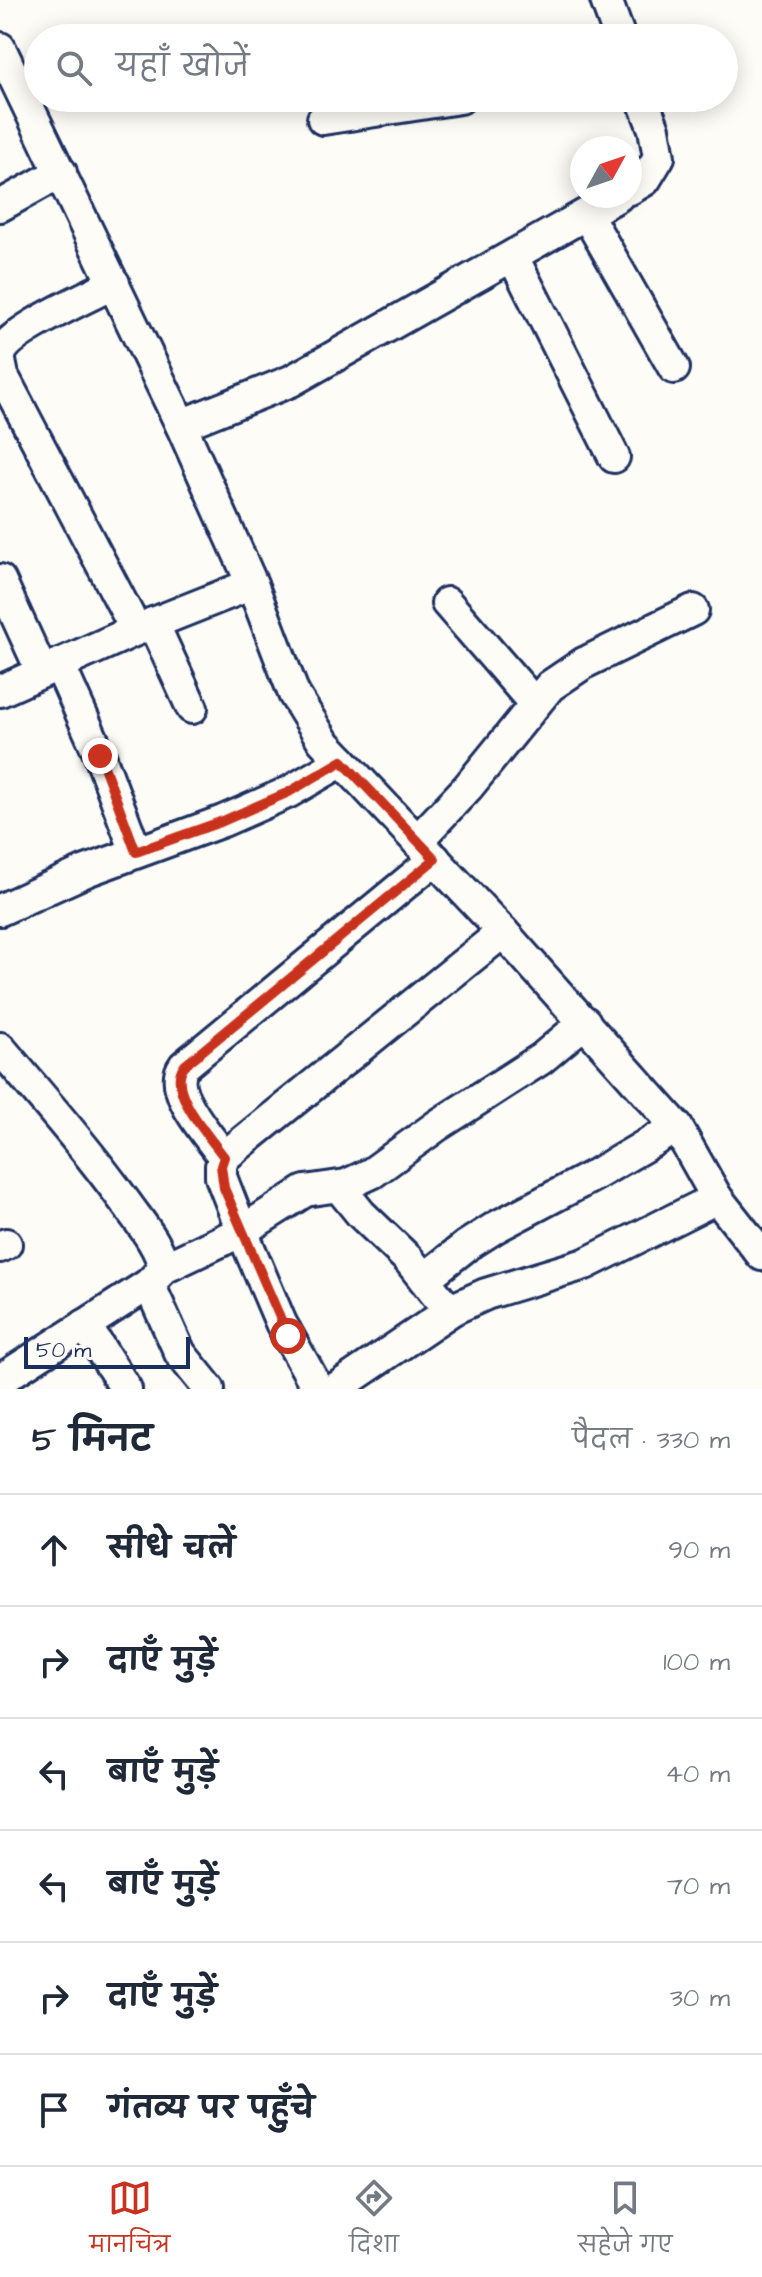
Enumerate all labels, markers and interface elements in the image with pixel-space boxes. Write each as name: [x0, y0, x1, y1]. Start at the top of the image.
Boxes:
search box: [24, 24, 738, 112]
icon: search: [52, 46, 96, 90]
text: यहाँ खोजें: [116, 46, 249, 88]
north arrow: [570, 136, 642, 208]
route end: [82, 738, 118, 774]
route start: [270, 1318, 306, 1354]
scale bar: [24, 1333, 190, 1369]
text: 50 m: [36, 1335, 91, 1366]
text: 5 मिनट: [32, 1416, 152, 1464]
text: पैदल · 330 m: [572, 1422, 730, 1458]
icon: ahead: [32, 1528, 76, 1572]
text: सीधे चलें: [108, 1528, 235, 1570]
text: 90 m: [668, 1532, 730, 1568]
icon: right: [32, 1640, 76, 1684]
text: दाएँ मुड़ें: [108, 1640, 217, 1682]
text: 100 m: [663, 1644, 730, 1680]
icon: left: [32, 1752, 76, 1796]
text: बाएँ मुड़ें: [108, 1752, 218, 1794]
text: 40 m: [665, 1756, 730, 1792]
icon: left: [32, 1864, 76, 1908]
text: बाएँ मुड़ें: [108, 1864, 218, 1906]
text: 70 m: [667, 1868, 730, 1904]
icon: right: [32, 1976, 76, 2020]
text: दाएँ मुड़ें: [108, 1976, 217, 2018]
text: 30 m: [670, 1980, 730, 2016]
icon: arrive: [32, 2088, 76, 2132]
text: गंतव्य पर पहुँचे: [108, 2088, 314, 2130]
tab: मानचित्र: [89, 2176, 170, 2269]
tab: दिशा: [349, 2176, 399, 2269]
tab: सहेजे गए: [578, 2176, 673, 2269]

